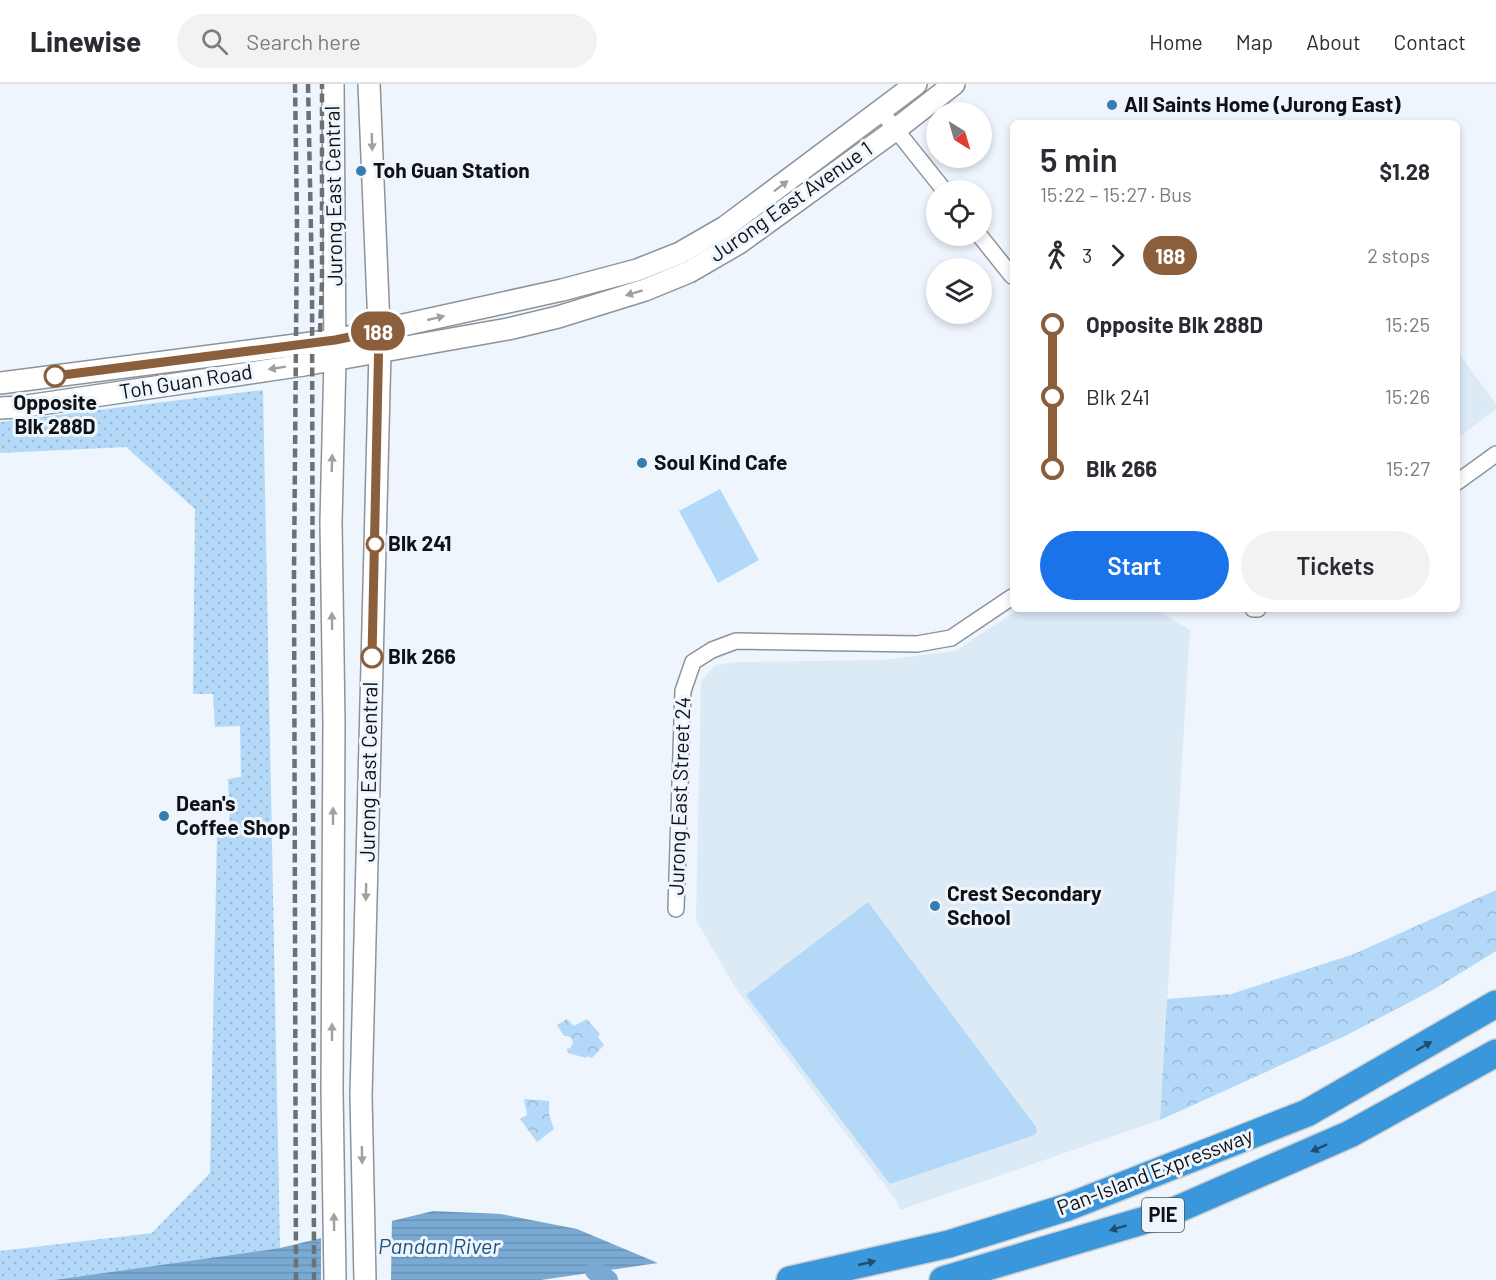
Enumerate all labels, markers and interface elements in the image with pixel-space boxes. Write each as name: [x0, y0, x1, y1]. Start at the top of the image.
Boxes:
search box: [177, 14, 597, 68]
text: Linewise: [30, 24, 141, 58]
icon: search: [198, 25, 231, 58]
text: Search here: [246, 28, 361, 54]
text: Home: [1149, 29, 1203, 54]
text: Map: [1236, 29, 1273, 54]
text: About: [1306, 29, 1361, 54]
text: Contact: [1394, 29, 1466, 54]
place label: All Saints Home (Jurong East): [1124, 91, 1401, 116]
marker: All Saints Home (Jurong East): [1105, 98, 1119, 112]
north arrow: [926, 102, 992, 168]
map controls: [926, 102, 992, 324]
street label: Jurong East Central: [318, 106, 347, 286]
one-way arrow: [367, 133, 376, 152]
street label: Jurong East Avenue 1: [704, 135, 876, 266]
text: 5 min: [1040, 139, 1118, 179]
place label: Toh Guan Station: [373, 157, 530, 182]
text: $1.28: [1379, 158, 1430, 184]
marker: Toh Guan Station: [354, 164, 368, 178]
one-way arrow: [773, 179, 789, 192]
button: locate: [926, 180, 992, 246]
text: 15:22 – 15:27 · Bus: [1040, 182, 1192, 206]
icon: walk: [1040, 239, 1073, 272]
icon: forward: [1101, 239, 1134, 272]
text: 3: [1082, 243, 1092, 267]
text: 188: [1155, 243, 1185, 268]
text: 2 stops: [1367, 243, 1430, 267]
button: layers: [926, 258, 992, 324]
one-way arrow: [625, 289, 643, 298]
text: Opposite Blk 288D: [1086, 311, 1263, 337]
line badge: 188: [344, 312, 412, 350]
text: 15:25: [1385, 312, 1430, 336]
one-way arrow: [427, 313, 445, 323]
text: 188: [363, 319, 393, 344]
street label: Toh Guan Road: [118, 358, 254, 403]
one-way arrow: [268, 364, 287, 373]
marker: Opposite Blk 288D: [44, 365, 66, 387]
text: Blk 241: [1086, 383, 1150, 409]
text: 15:26: [1385, 384, 1430, 408]
place label: Opposite Blk 288D: [13, 389, 97, 438]
place label: Soul Kind Cafe: [654, 449, 787, 474]
one-way arrow: [328, 454, 337, 473]
text: Blk 266: [1086, 455, 1157, 481]
marker: Soul Kind Cafe: [635, 456, 649, 470]
text: 15:27: [1386, 456, 1430, 480]
place label: Blk 241: [388, 530, 451, 555]
button: Start: [1040, 531, 1229, 600]
button: Tickets: [1241, 531, 1430, 600]
marker: Blk 241: [366, 535, 384, 553]
one-way arrow: [327, 612, 337, 631]
place label: Blk 266: [388, 643, 456, 668]
marker: Blk 266: [361, 646, 383, 668]
street label: Jurong East Central: [353, 682, 382, 862]
street label: Jurong East Street 24: [663, 696, 694, 896]
place label: Dean's Coffee Shop: [176, 790, 291, 839]
one-way arrow: [328, 807, 338, 826]
marker: Dean's Coffee Shop: [157, 809, 171, 823]
place label: Crest Secondary School: [947, 880, 1102, 929]
one-way arrow: [362, 882, 371, 901]
marker: Crest Secondary School: [928, 899, 942, 913]
one-way arrow: [327, 1023, 337, 1042]
one-way arrow: [1416, 1040, 1432, 1051]
street label: Pan-Island Expressway: [1053, 1122, 1256, 1220]
one-way arrow: [1309, 1143, 1327, 1153]
one-way arrow: [358, 1145, 367, 1164]
road number: PIE: [1142, 1198, 1184, 1232]
one-way arrow: [329, 1212, 339, 1231]
one-way arrow: [1109, 1224, 1127, 1233]
water label: Pandan River: [378, 1232, 501, 1258]
one-way arrow: [858, 1257, 876, 1267]

